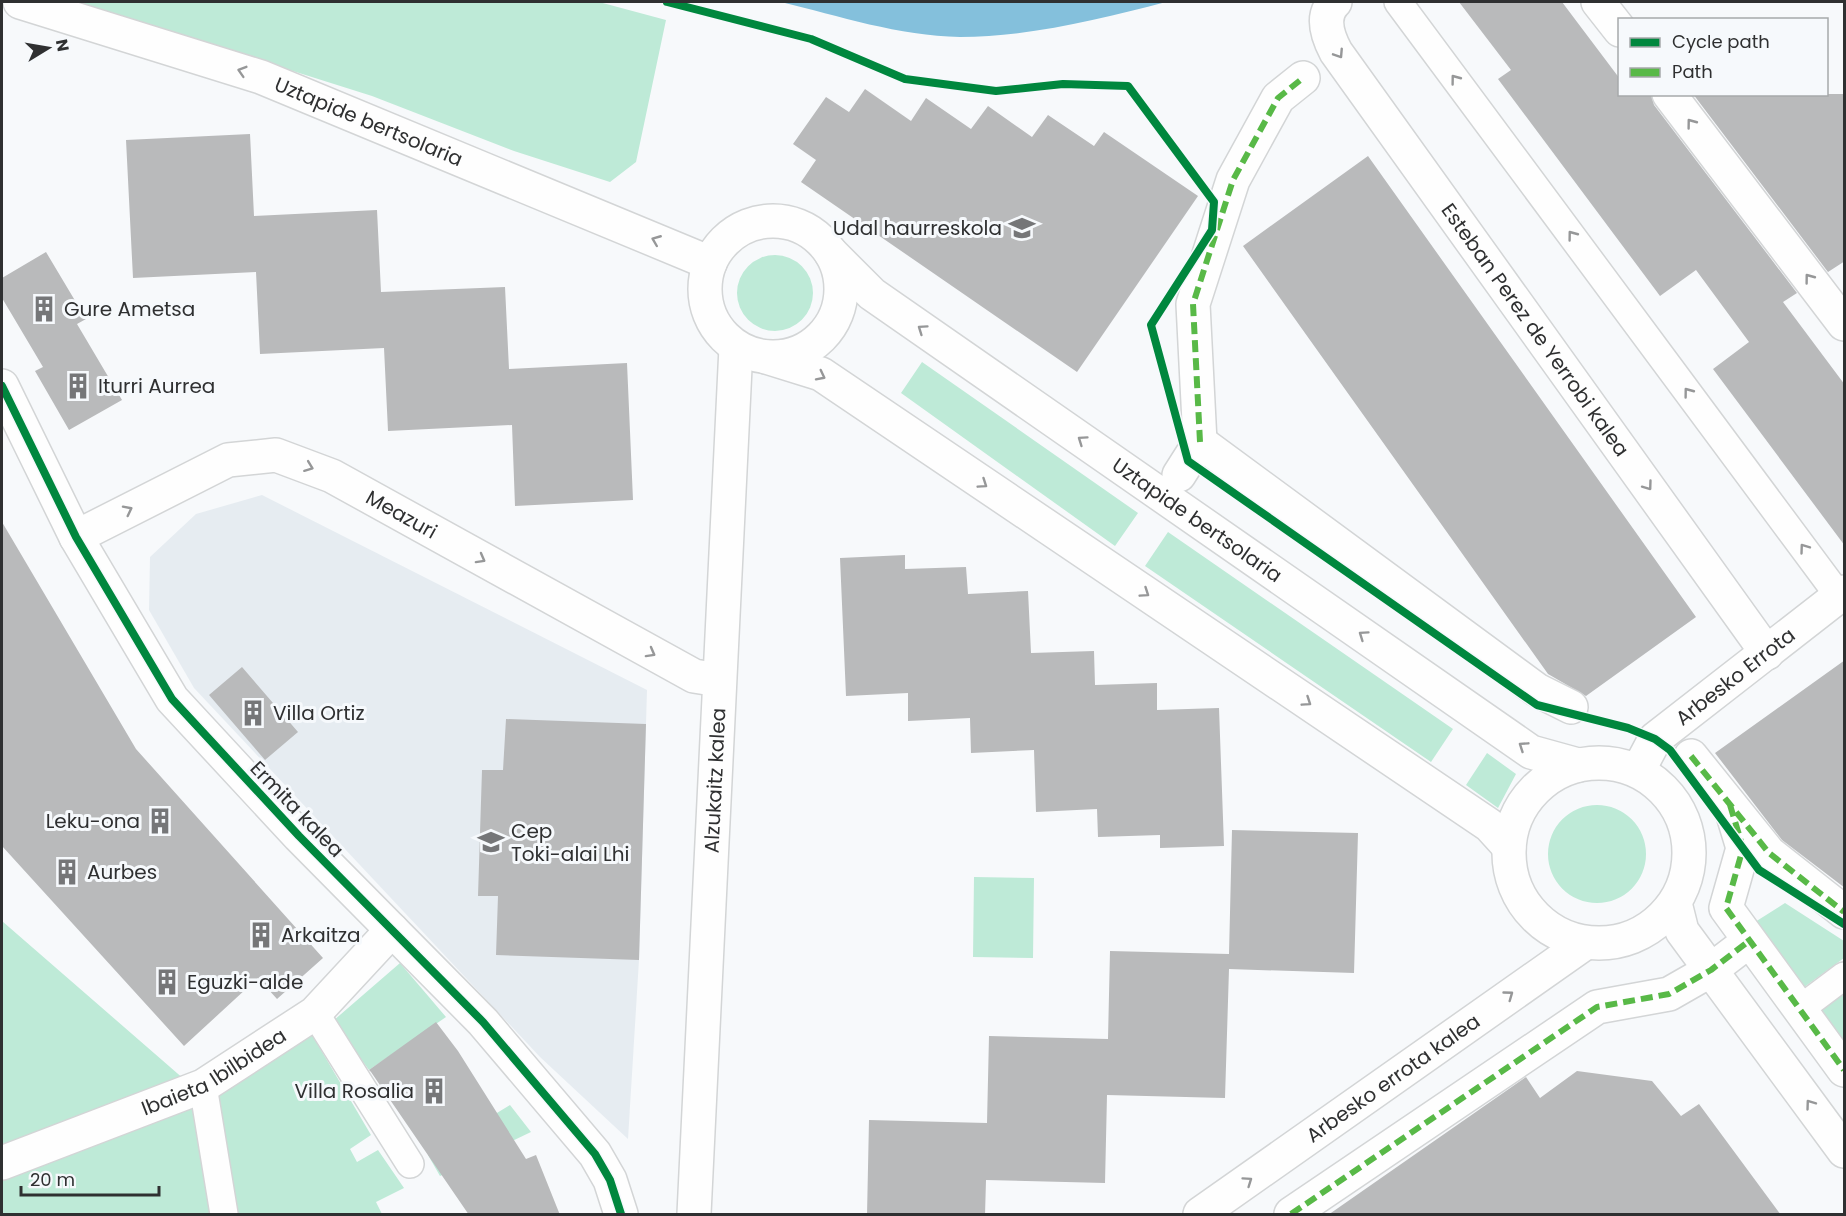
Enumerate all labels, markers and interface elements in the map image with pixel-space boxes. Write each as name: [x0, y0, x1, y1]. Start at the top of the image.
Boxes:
north arrow: [18, 18, 78, 78]
legend: [1618, 18, 1828, 96]
text: Cycle path: [1672, 29, 1770, 54]
text: N: [50, 37, 75, 53]
one-way arrow: [1331, 48, 1342, 59]
text: Path: [1672, 59, 1713, 84]
one-way arrow: [237, 66, 248, 78]
street label: Uztapide bertsolaria: [270, 70, 467, 173]
one-way arrow: [1452, 74, 1463, 85]
one-way arrow: [1687, 118, 1698, 129]
street label: Esteban Perez de Yerrobi kalea: [1435, 198, 1636, 462]
school or university icon: Udal haurreskola: [1007, 213, 1037, 243]
place label: Udal haurreskola: [833, 214, 1002, 242]
one-way arrow: [1568, 231, 1579, 242]
one-way arrow: [651, 235, 662, 247]
one-way arrow: [1805, 273, 1816, 284]
building icon: Gure Ametsa: [29, 294, 59, 324]
place label: Gure Ametsa: [64, 295, 195, 323]
one-way arrow: [917, 325, 928, 336]
one-way arrow: [815, 369, 826, 381]
building icon: Iturri Aurrea: [63, 371, 93, 401]
place label: Iturri Aurrea: [98, 372, 215, 400]
one-way arrow: [1684, 387, 1695, 398]
one-way arrow: [1078, 436, 1089, 447]
street label: Uztapide bertsolaria: [1106, 451, 1288, 589]
one-way arrow: [303, 460, 314, 472]
one-way arrow: [977, 477, 988, 488]
one-way arrow: [1641, 480, 1652, 491]
street label: Meazuri: [361, 483, 442, 545]
one-way arrow: [122, 506, 133, 518]
one-way arrow: [1800, 544, 1811, 555]
one-way arrow: [475, 552, 485, 563]
one-way arrow: [1138, 586, 1149, 597]
street label: Arbesko Errota: [1670, 621, 1801, 732]
one-way arrow: [1359, 631, 1370, 642]
one-way arrow: [645, 646, 656, 657]
one-way arrow: [1300, 695, 1311, 706]
building icon: Villa Ortiz: [238, 698, 268, 728]
place label: Villa Ortiz: [273, 699, 365, 727]
street label: Alzukaitz kalea: [697, 707, 733, 854]
one-way arrow: [1519, 742, 1530, 753]
street label: Ermita kalea: [244, 755, 350, 863]
building icon: Leku-ona: [145, 806, 175, 836]
place label: Leku-ona: [46, 807, 140, 835]
place label: Cep Toki-alai Lhi: [511, 817, 629, 868]
school or university icon: Cep Toki-alai Lhi: [476, 827, 506, 857]
building icon: Aurbes: [52, 857, 82, 887]
place label: Aurbes: [87, 858, 157, 886]
building icon: Arkaitza: [246, 920, 276, 950]
place label: Arkaitza: [281, 921, 361, 949]
building icon: Eguzki-alde: [152, 967, 182, 997]
place label: Eguzki-alde: [187, 968, 303, 996]
one-way arrow: [1503, 991, 1514, 1002]
street label: Arbesko errota kalea: [1300, 1007, 1486, 1149]
street label: Ibaieta Ibilbidea: [137, 1022, 292, 1122]
building icon: Villa Rosalia: [419, 1076, 449, 1106]
place label: Villa Rosalia: [295, 1077, 414, 1105]
one-way arrow: [1806, 1099, 1817, 1110]
scale bar: [21, 1159, 159, 1197]
text: 20 m: [30, 1167, 75, 1192]
one-way arrow: [1241, 1177, 1252, 1188]

